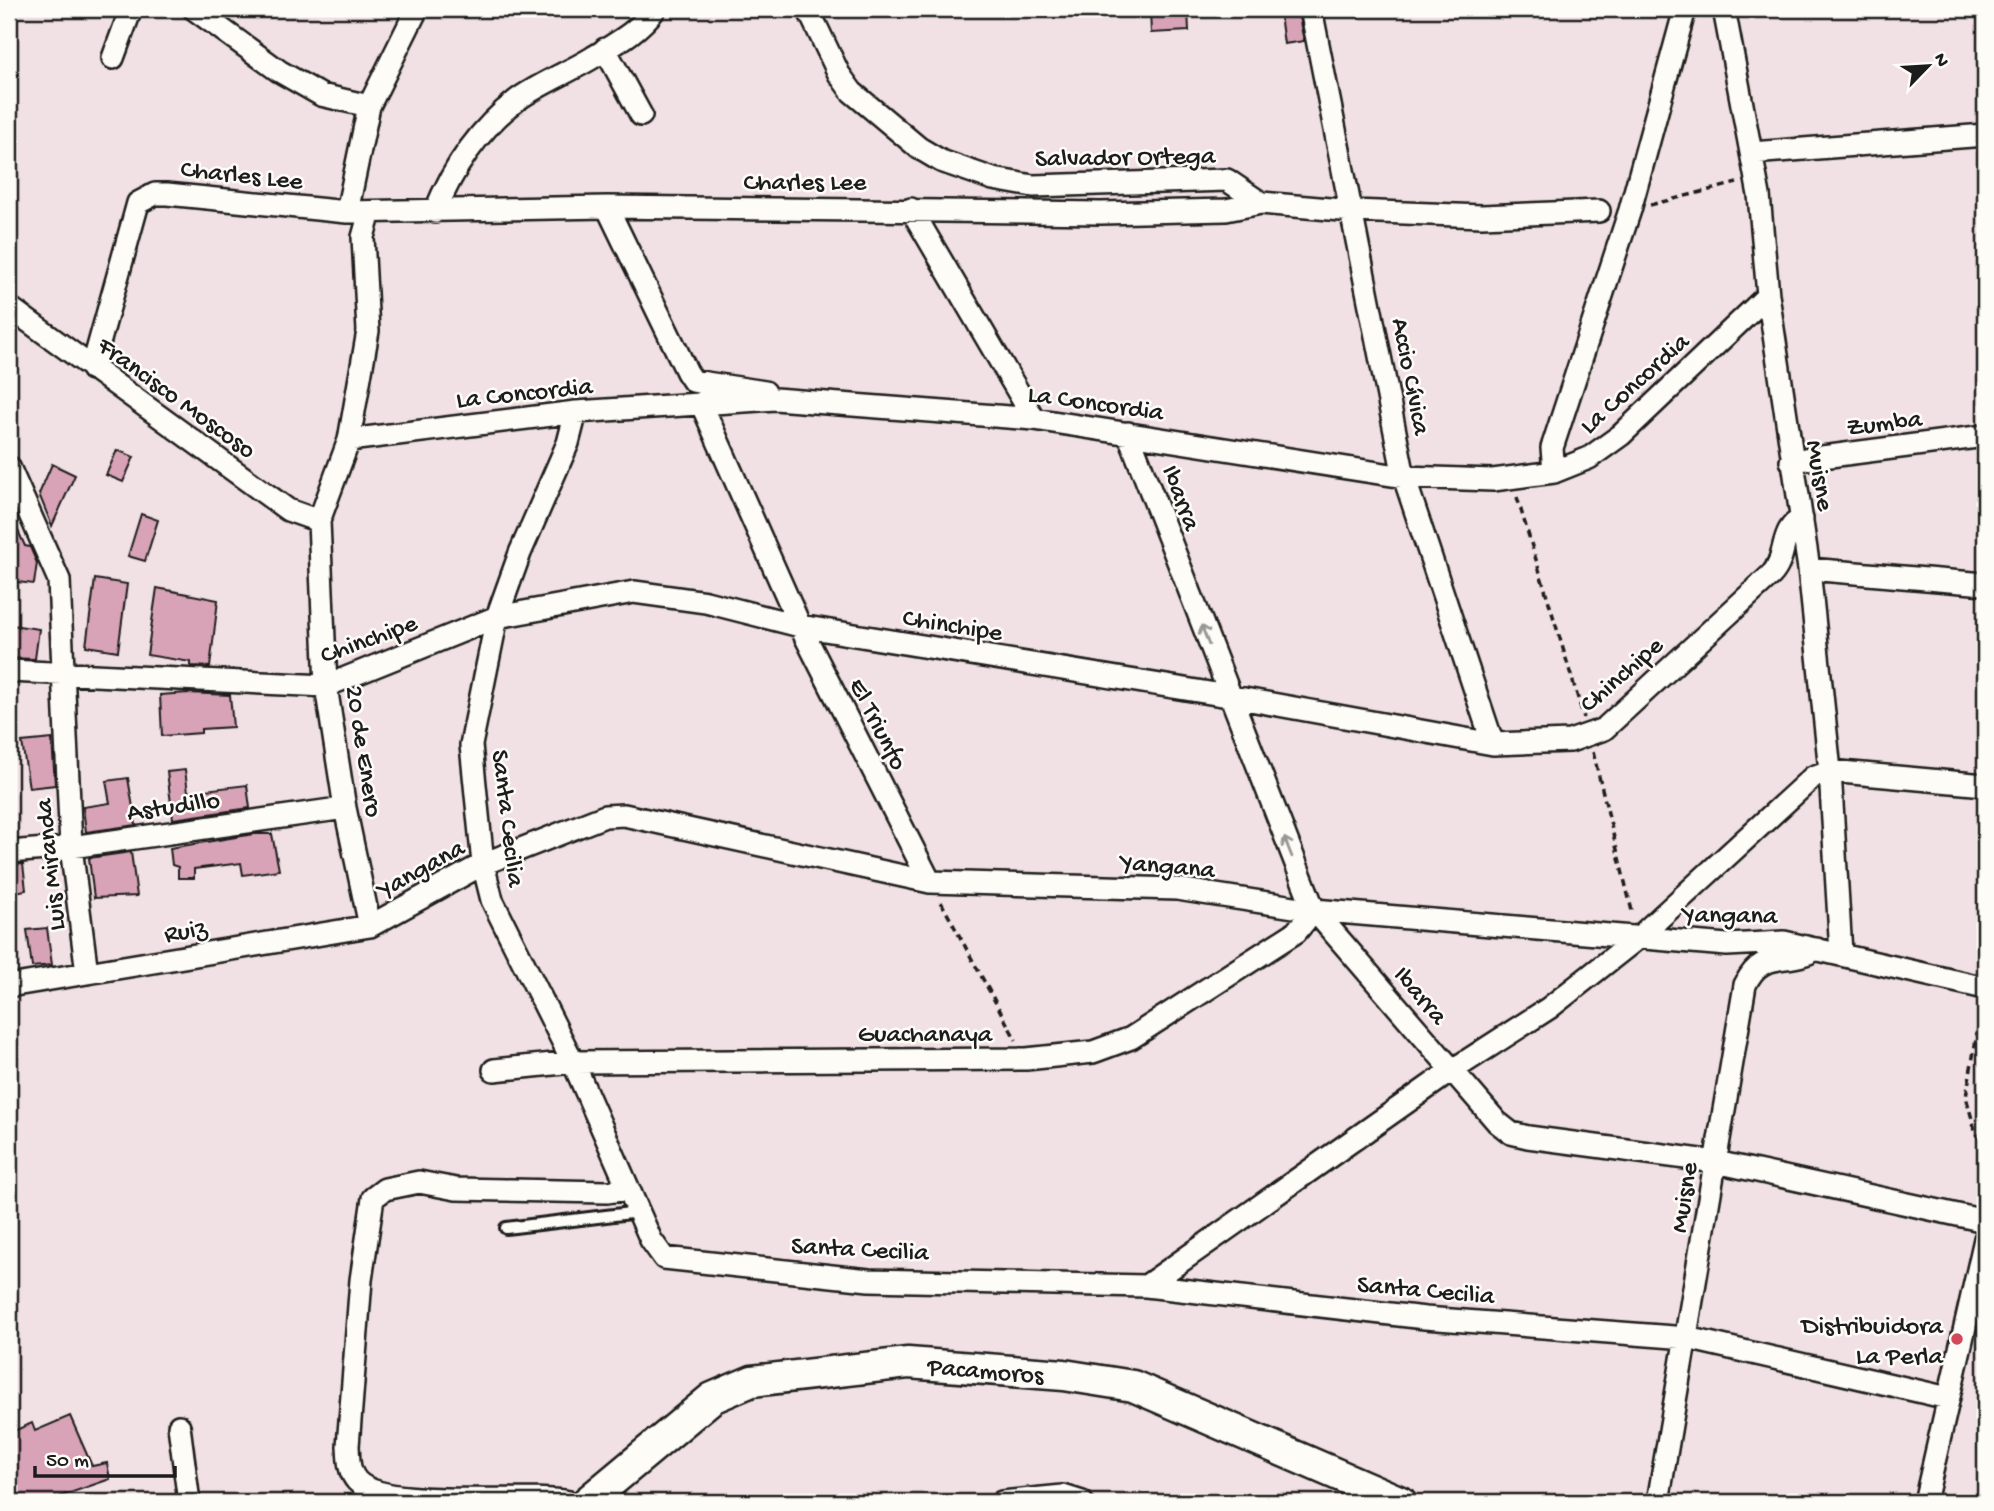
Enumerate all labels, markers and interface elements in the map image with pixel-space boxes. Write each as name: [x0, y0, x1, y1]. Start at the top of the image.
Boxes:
north arrow: [1892, 32, 1962, 102]
text: N: [1927, 50, 1953, 71]
street label: Salvador Ortega: [1035, 142, 1217, 177]
street label: Charles Lee: [179, 156, 305, 199]
street label: Charles Lee: [744, 169, 867, 200]
street label: Accio Cívica: [1382, 316, 1435, 439]
street label: La Concordia: [1575, 327, 1698, 443]
street label: Francisco Moscoso: [89, 331, 261, 468]
street label: La Concordia: [455, 373, 596, 418]
street label: La Concordia: [1025, 381, 1167, 431]
street label: Zumba: [1845, 405, 1926, 445]
street label: Muisne: [1796, 438, 1839, 514]
street label: Ibarra: [1152, 462, 1206, 537]
street label: Chinchipe: [900, 604, 1005, 651]
street label: Chinchipe: [317, 609, 423, 673]
one-way arrow: [1198, 625, 1210, 647]
street label: Chinchipe: [1575, 631, 1672, 721]
street label: El Triunfo: [840, 674, 912, 776]
street label: 20 de Enero: [336, 684, 387, 820]
street label: Santa Cecilia: [482, 748, 530, 890]
street label: Astudillo: [125, 787, 222, 830]
street label: Luis Miranda: [30, 796, 75, 932]
street label: Yangana: [371, 834, 473, 908]
one-way arrow: [1281, 837, 1294, 858]
street label: Yangana: [1117, 849, 1218, 888]
street label: Yangana: [1680, 901, 1779, 934]
street label: Ruiz: [162, 914, 211, 952]
street label: Ibarra: [1385, 961, 1453, 1034]
street label: Guachanaya: [858, 1021, 994, 1052]
street label: Muisne: [1666, 1160, 1707, 1235]
street label: Santa Cecilia: [790, 1232, 931, 1271]
street label: Santa Cecilia: [1356, 1271, 1497, 1314]
place label: Distribuidora La Perla: [1799, 1313, 1945, 1374]
marker: Distribuidora La Perla: [1949, 1331, 1965, 1347]
street label: Pacamoros: [925, 1353, 1046, 1393]
scale bar: [35, 1434, 175, 1478]
text: 50 m: [46, 1450, 89, 1475]

